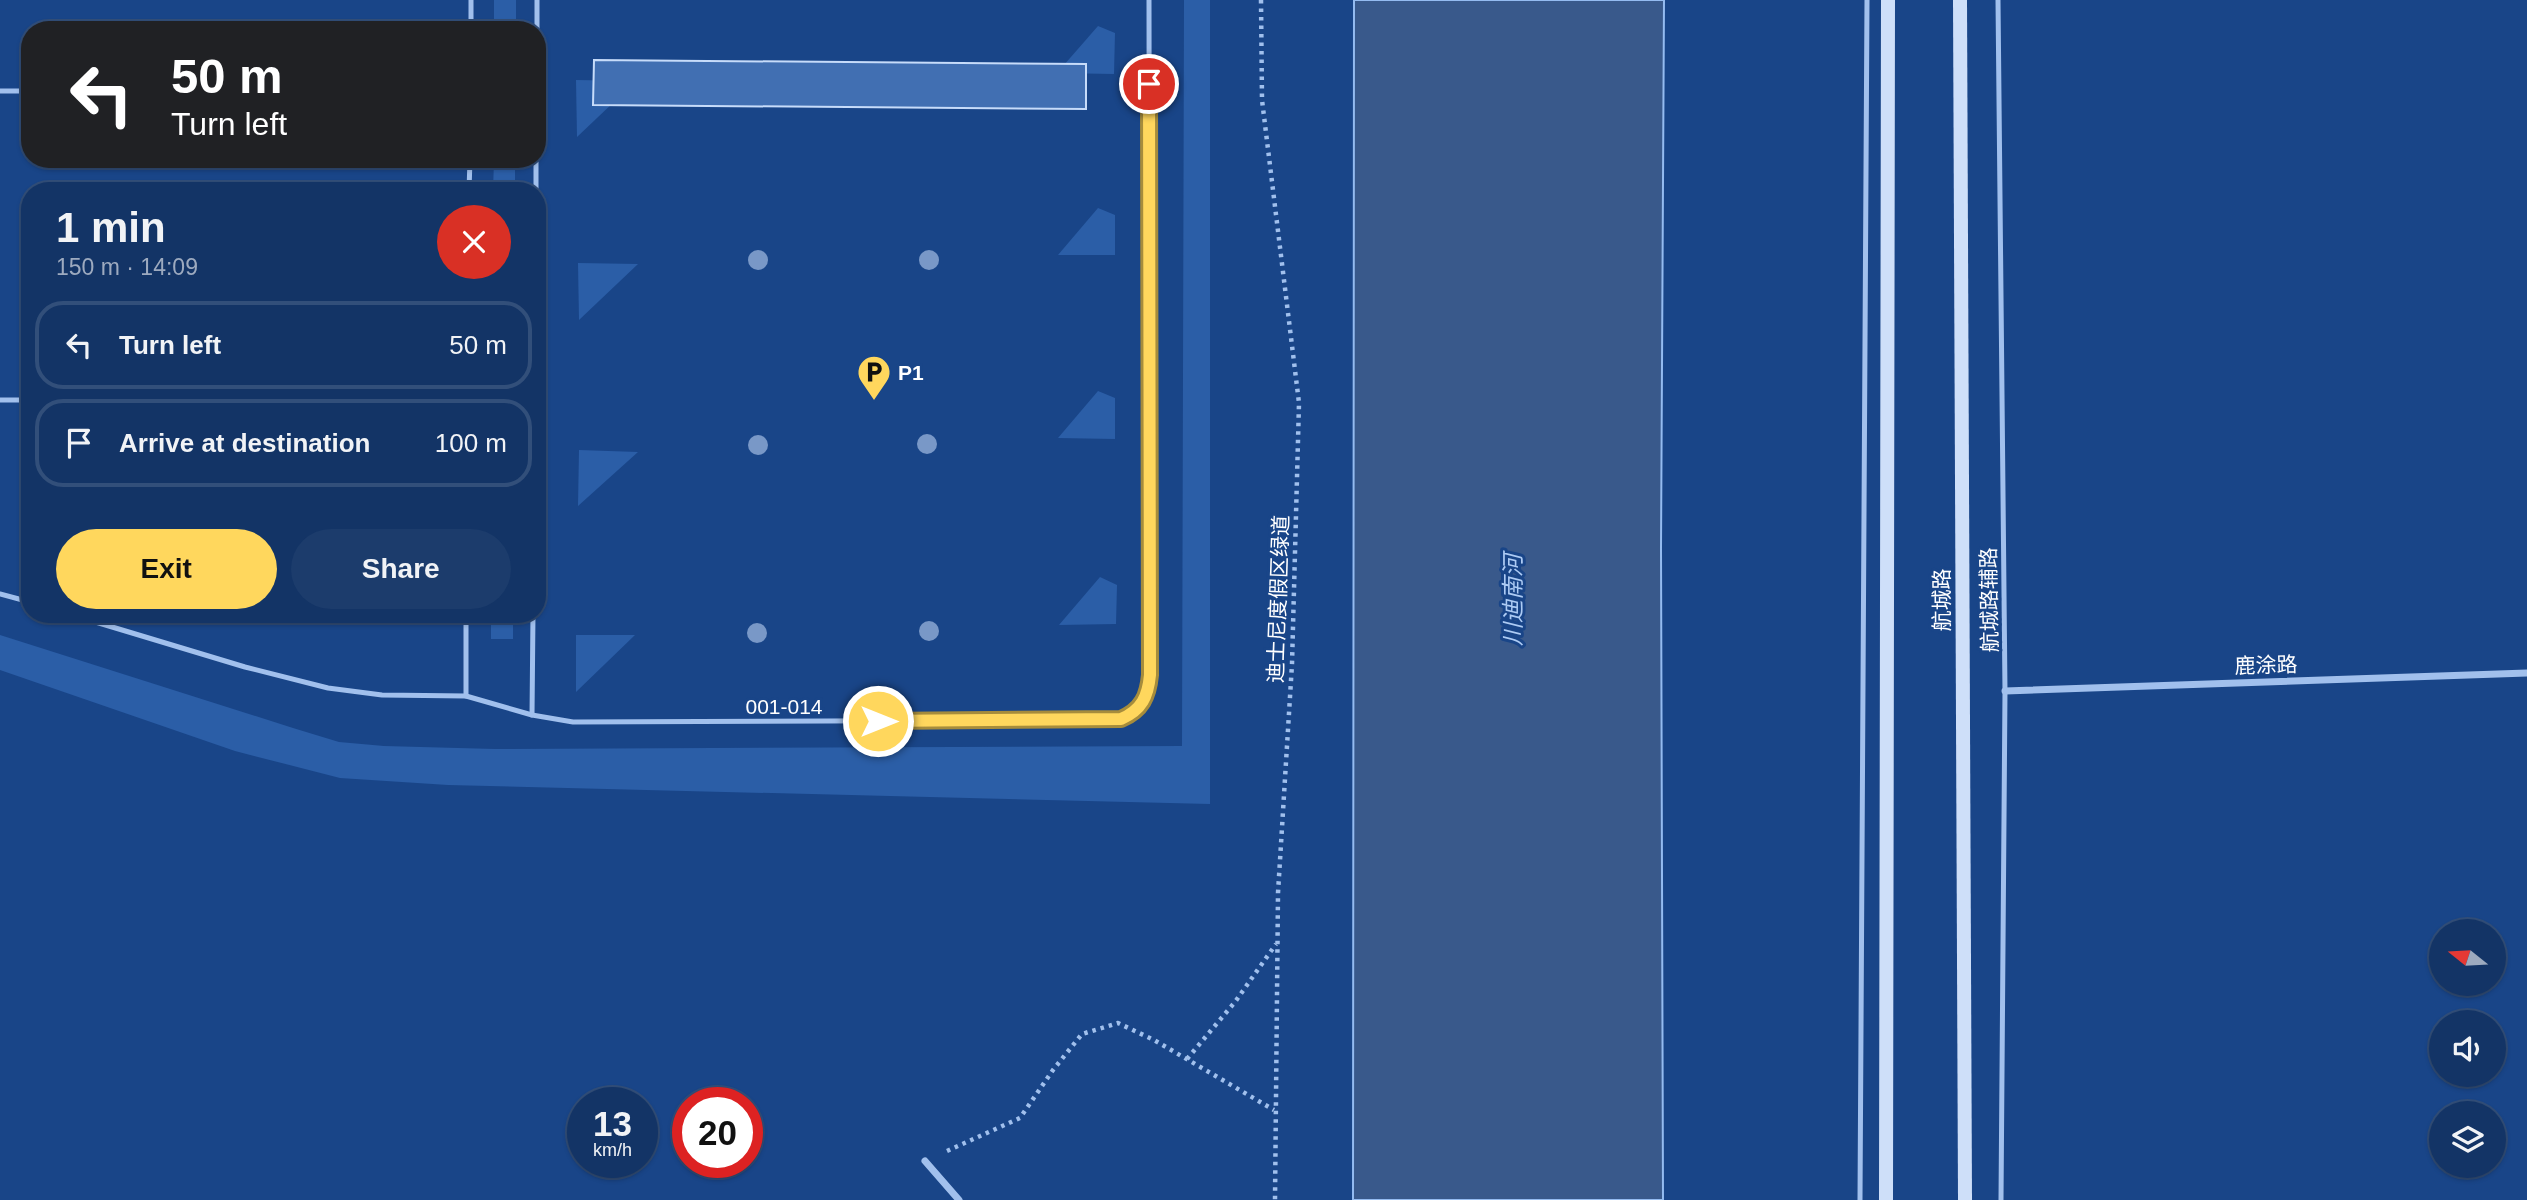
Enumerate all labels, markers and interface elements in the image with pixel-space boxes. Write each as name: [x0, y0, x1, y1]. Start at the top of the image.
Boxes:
icon: left: [56, 49, 147, 140]
text: 50 m: [171, 49, 283, 103]
pin: [1119, 54, 1179, 114]
icon: arrive: [1130, 65, 1168, 103]
text: Turn left: [171, 106, 287, 142]
text: 1 min: [56, 204, 166, 251]
button: close: [437, 205, 511, 279]
text: 150 m · 14:09: [56, 254, 198, 280]
icon: left: [60, 326, 98, 364]
text: Turn left: [119, 330, 221, 360]
text: 50 m: [449, 330, 507, 360]
parking icon: P1: [855, 353, 893, 402]
place label: P1: [898, 361, 924, 384]
icon: arrive: [60, 424, 98, 462]
text: Arrive at destination: [119, 428, 370, 458]
text: 100 m: [435, 428, 507, 458]
street label: 迪士尼度假区绿道: [1264, 515, 1292, 683]
button: Exit: [56, 529, 277, 609]
button: Share: [291, 529, 511, 609]
street label: 航城路辅路: [1977, 547, 2001, 653]
water label: 川迪南河: [1500, 550, 1526, 646]
street label: 航城路: [1930, 569, 1953, 632]
street label: 鹿涂路: [2234, 652, 2298, 678]
position arrow: [841, 684, 915, 758]
street label: 001-014: [745, 695, 823, 718]
north arrow: [2429, 919, 2506, 996]
map controls: [2429, 919, 2506, 1178]
button: sound: [2429, 1010, 2506, 1087]
speed limit sign: 20: [672, 1087, 763, 1178]
button: layers: [2429, 1101, 2506, 1178]
text: 13: [593, 1104, 632, 1143]
text: km/h: [593, 1140, 632, 1160]

